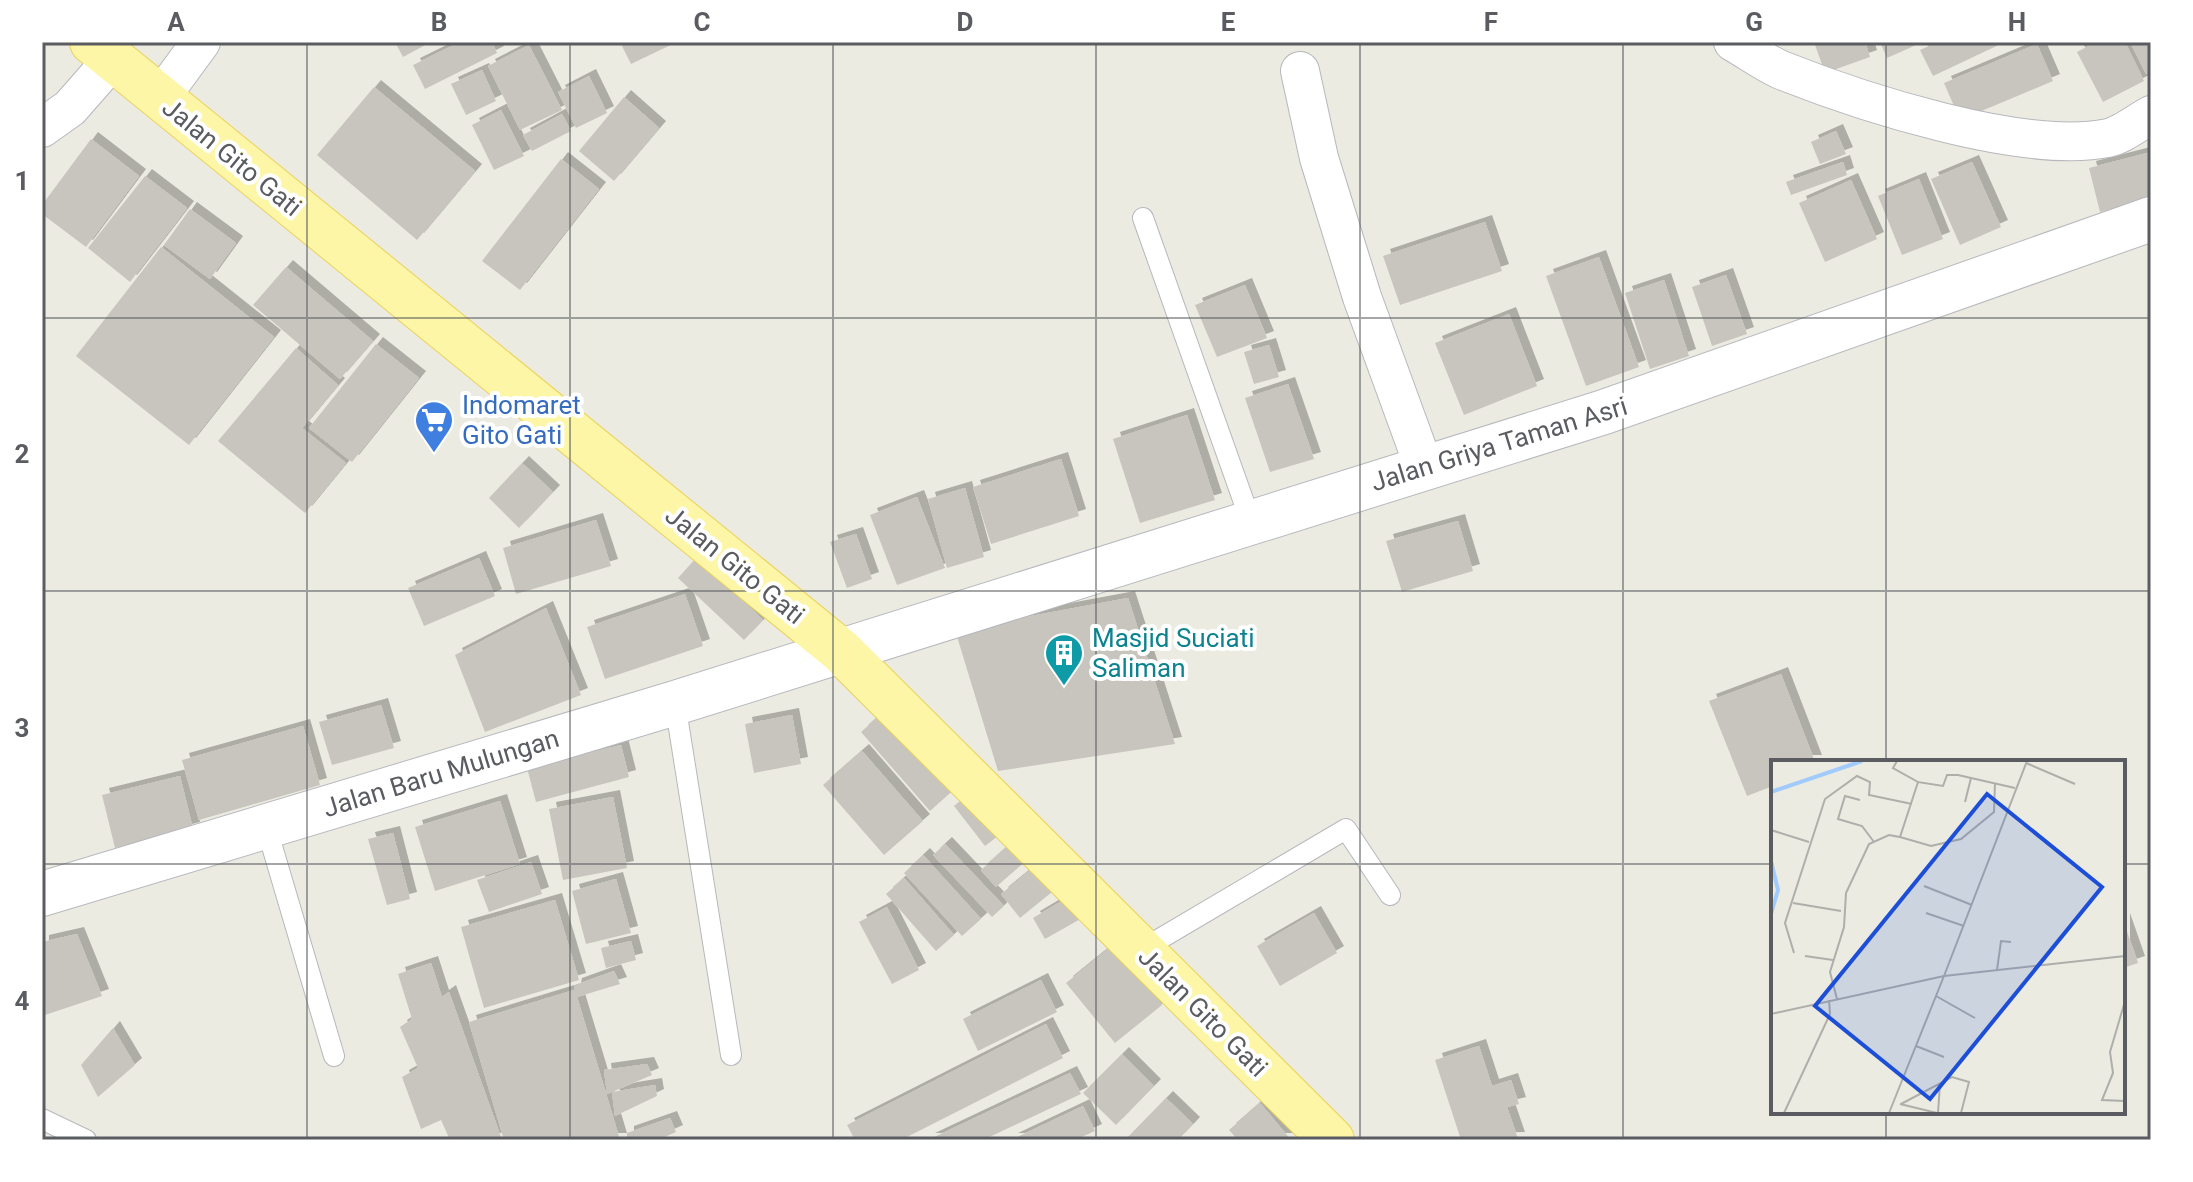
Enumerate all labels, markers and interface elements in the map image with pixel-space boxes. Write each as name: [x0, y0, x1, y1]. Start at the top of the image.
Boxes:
text: A: [167, 7, 185, 37]
text: B: [431, 7, 447, 37]
text: C: [693, 7, 711, 37]
text: D: [957, 7, 973, 37]
text: E: [1221, 7, 1236, 37]
text: F: [1484, 7, 1498, 37]
text: G: [1745, 7, 1763, 37]
text: H: [2008, 7, 2026, 37]
street label: Jalan Gito Gati: [156, 92, 308, 222]
text: 1: [15, 166, 29, 196]
place label: Indomaret Gito Gati: [462, 390, 581, 450]
street label: Jalan Griya Taman Asri: [1367, 391, 1631, 497]
supermarket icon: Indomaret Gito Gati: [413, 399, 455, 454]
text: 2: [15, 439, 29, 469]
street label: Jalan Gito Gati: [659, 500, 811, 630]
place label: Masjid Suciati Saliman: [1092, 623, 1255, 683]
building icon: Masjid Suciati Saliman: [1043, 632, 1085, 687]
text: 3: [15, 713, 29, 743]
street label: Jalan Baru Mulungan: [320, 723, 562, 823]
inset map: [1771, 760, 2125, 1114]
street label: Jalan Gito Gati: [1132, 941, 1274, 1083]
text: 4: [15, 986, 30, 1016]

